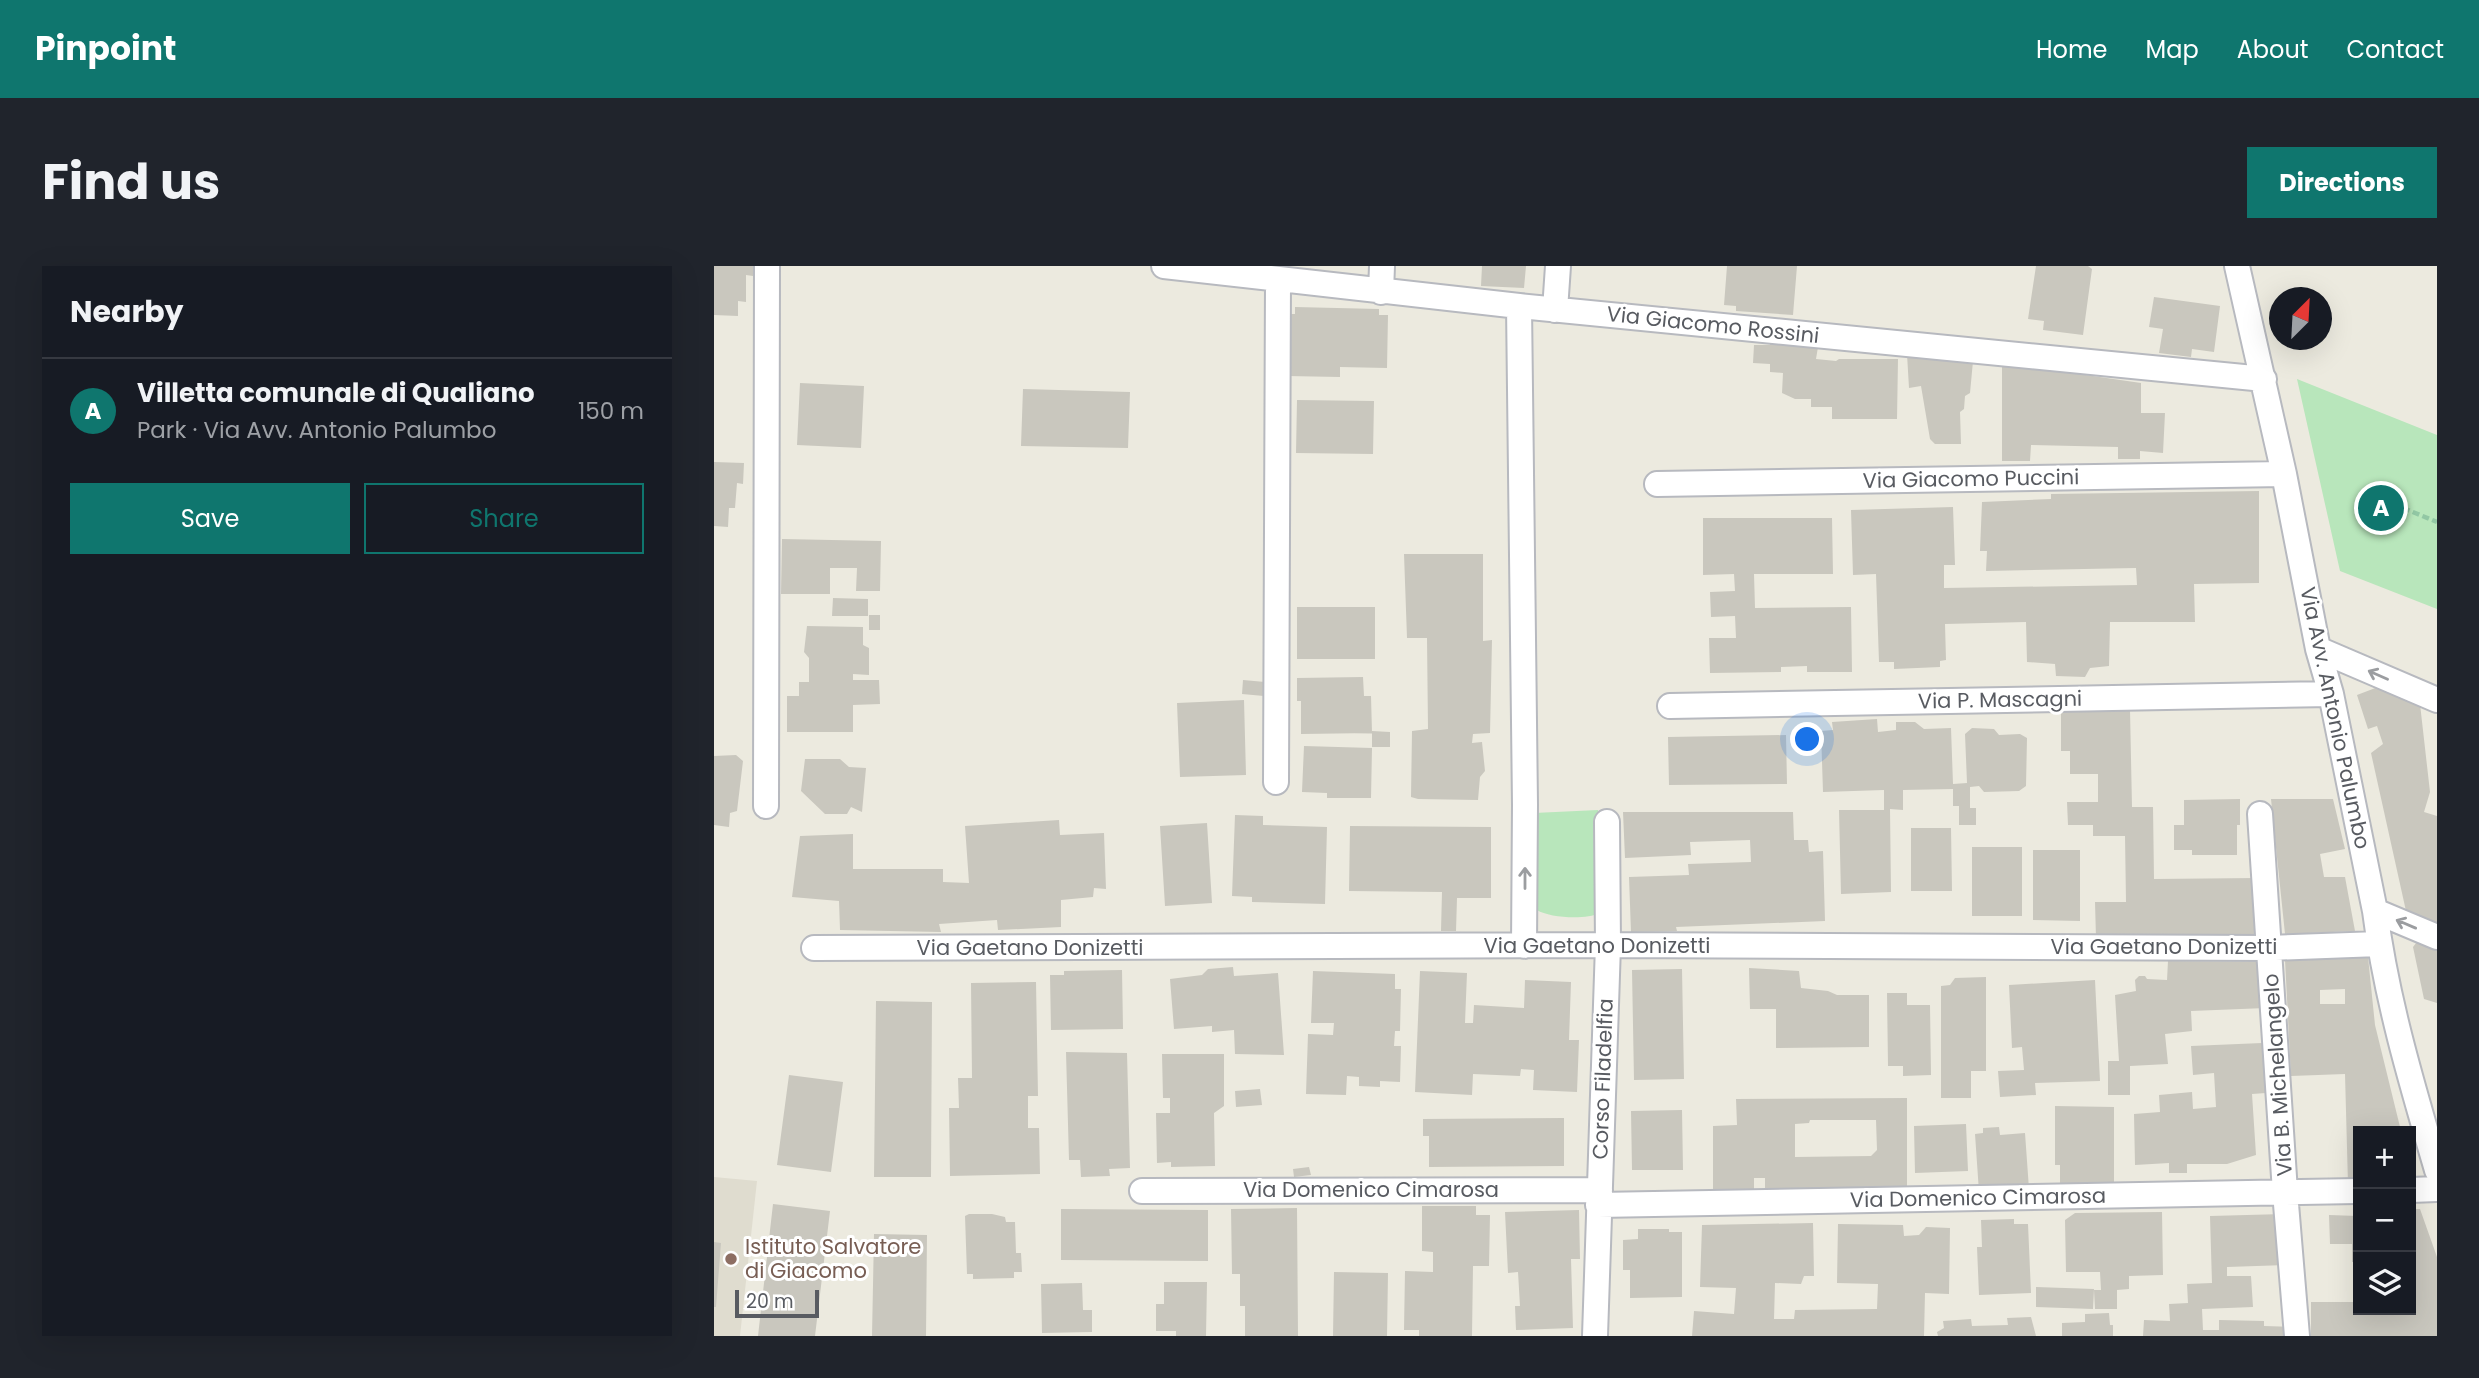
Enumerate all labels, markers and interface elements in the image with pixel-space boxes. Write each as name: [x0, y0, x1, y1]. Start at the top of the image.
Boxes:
text: Pinpoint: [35, 25, 176, 72]
text: Home: [2036, 33, 2108, 66]
text: Map: [2146, 33, 2199, 66]
text: About: [2237, 33, 2308, 66]
text: Contact: [2346, 33, 2444, 66]
button: Directions: [2247, 147, 2437, 218]
text: Find us: [42, 148, 220, 216]
north arrow: [2269, 287, 2332, 350]
text: Nearby: [70, 290, 184, 333]
street label: Via Giacomo Rossini: [1605, 299, 1821, 350]
text: Villetta comunale di Qualiano: [137, 375, 535, 411]
text: A: [85, 395, 101, 427]
text: 150 m: [578, 395, 644, 427]
text: Park · Via Avv. Antonio Palumbo: [137, 414, 496, 446]
street label: Via Giacomo Puccini: [1862, 462, 2080, 495]
pin: A: [2358, 482, 2404, 534]
button: Save: [70, 483, 350, 554]
button: Share: [364, 483, 644, 554]
street label: Via Avv. Antonio Palumbo: [2294, 584, 2377, 852]
one-way arrow: [2367, 667, 2389, 680]
street label: Via P. Mascagni: [1918, 684, 2082, 715]
your location: [1790, 722, 1824, 756]
one-way arrow: [1518, 866, 1532, 889]
one-way arrow: [2396, 917, 2417, 930]
street label: Via Gaetano Donizetti: [1484, 931, 1710, 960]
street label: Via Gaetano Donizetti: [2051, 932, 2277, 961]
street label: Via Gaetano Donizetti: [917, 933, 1143, 962]
street label: Via B. Michelangelo: [2256, 973, 2299, 1177]
street label: Corso Filadelfia: [1585, 998, 1620, 1160]
map controls: [2353, 1126, 2416, 1315]
button: +: [2353, 1126, 2416, 1189]
street label: Via Domenico Cimarosa: [1243, 1175, 1499, 1204]
street label: Via Domenico Cimarosa: [1850, 1181, 2106, 1214]
button: −: [2353, 1189, 2416, 1252]
place label: Istituto Salvatore di Giacomo: [745, 1232, 921, 1285]
marker: Istituto Salvatore di Giacomo: [723, 1251, 739, 1267]
button: layers: [2353, 1252, 2416, 1315]
scale bar: [735, 1287, 819, 1319]
text: 20 m: [746, 1288, 794, 1315]

